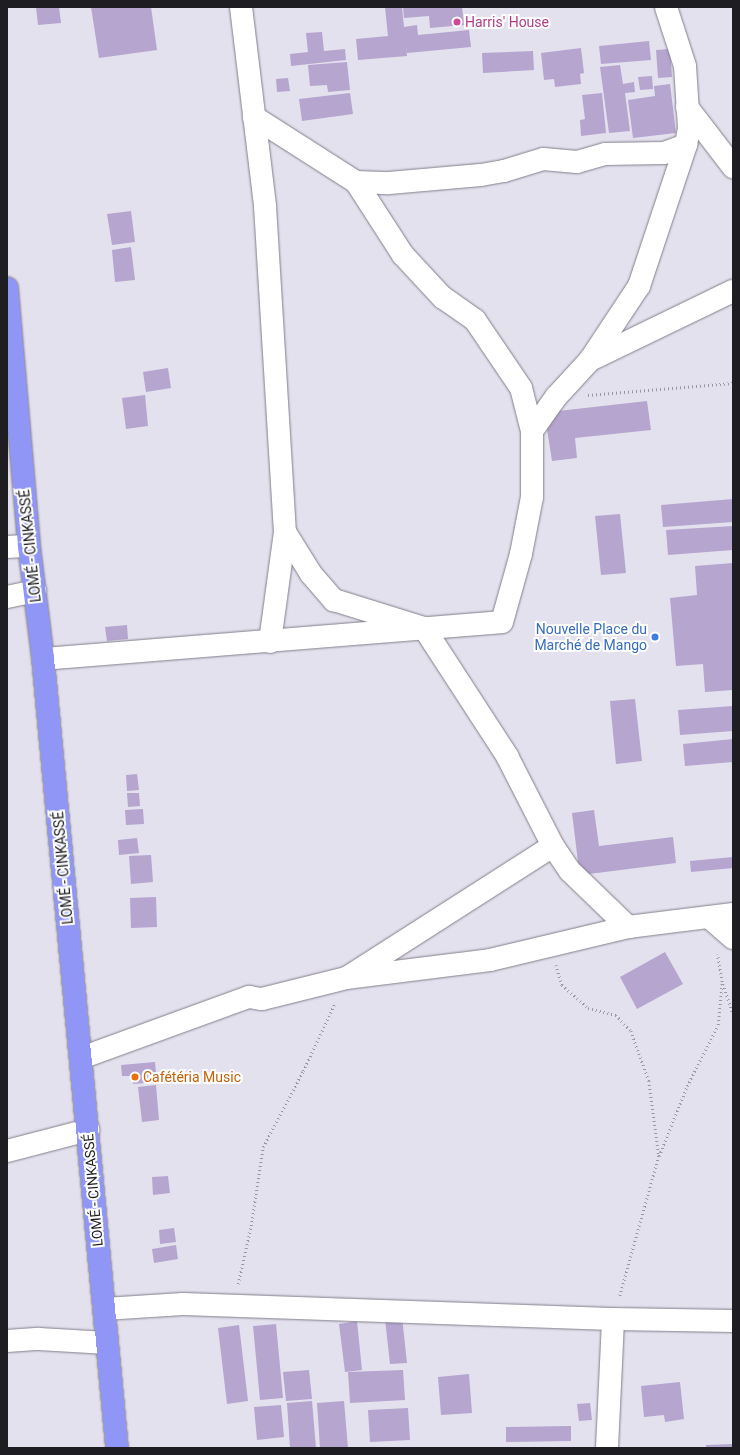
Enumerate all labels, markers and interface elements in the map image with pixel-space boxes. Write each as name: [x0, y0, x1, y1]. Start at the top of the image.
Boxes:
place label: Harris' House: [465, 14, 549, 30]
marker: Harris' House: [452, 17, 462, 27]
street label: LOMÉ - CINKASSÉ: [16, 489, 44, 603]
place label: Nouvelle Place du Marché de Mango: [534, 621, 647, 654]
marker: Nouvelle Place du Marché de Mango: [650, 632, 660, 642]
street label: LOMÉ - CINKASSÉ: [50, 811, 76, 925]
place label: Cafétéria Music: [143, 1069, 241, 1085]
marker: Cafétéria Music: [130, 1072, 140, 1082]
street label: LOMÉ - CINKASSÉ: [80, 1133, 106, 1247]

